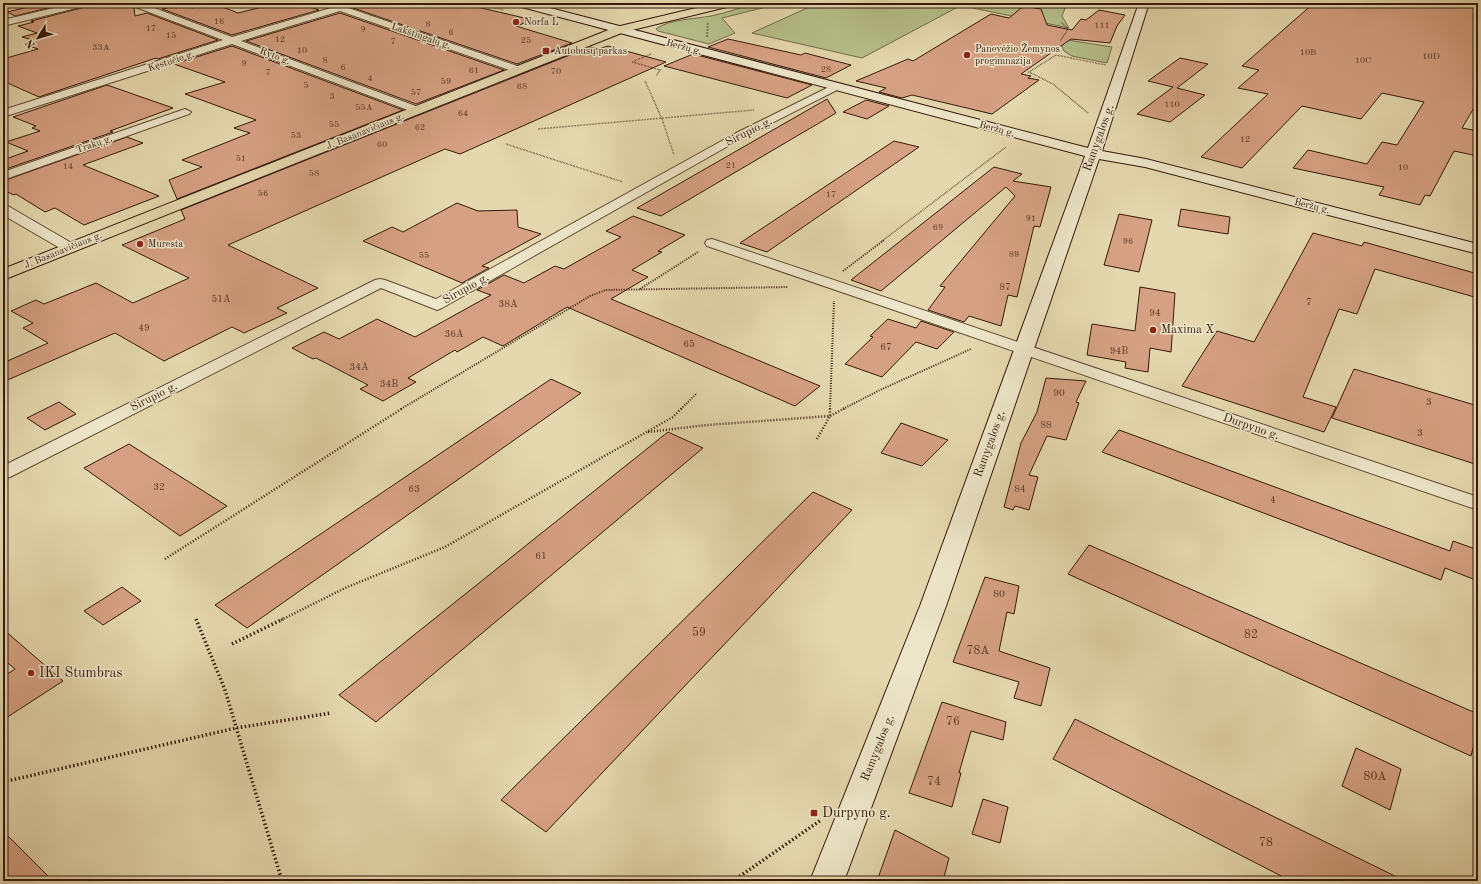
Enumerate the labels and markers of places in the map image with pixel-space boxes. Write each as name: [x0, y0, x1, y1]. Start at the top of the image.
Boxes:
marker: Norfa L: [511, 17, 521, 27]
place label: Norfa L: [524, 17, 559, 27]
place label: Panevėžio Žemynos progimnazija: [975, 42, 1060, 66]
marker: Autobusų parkas: [541, 46, 551, 56]
place label: Autobusų parkas: [554, 46, 627, 56]
marker: Panevėžio Žemynos progimnazija: [962, 50, 972, 60]
marker: Muresta: [135, 239, 145, 249]
place label: Muresta: [148, 239, 183, 249]
place label: Maxima X: [1161, 324, 1214, 336]
marker: Maxima X: [1148, 325, 1158, 335]
place label: IKI Stumbras: [39, 666, 123, 680]
marker: IKI Stumbras: [26, 668, 36, 678]
place label: Durpyno g.: [822, 806, 891, 820]
marker: Durpyno g.: [809, 808, 819, 818]

